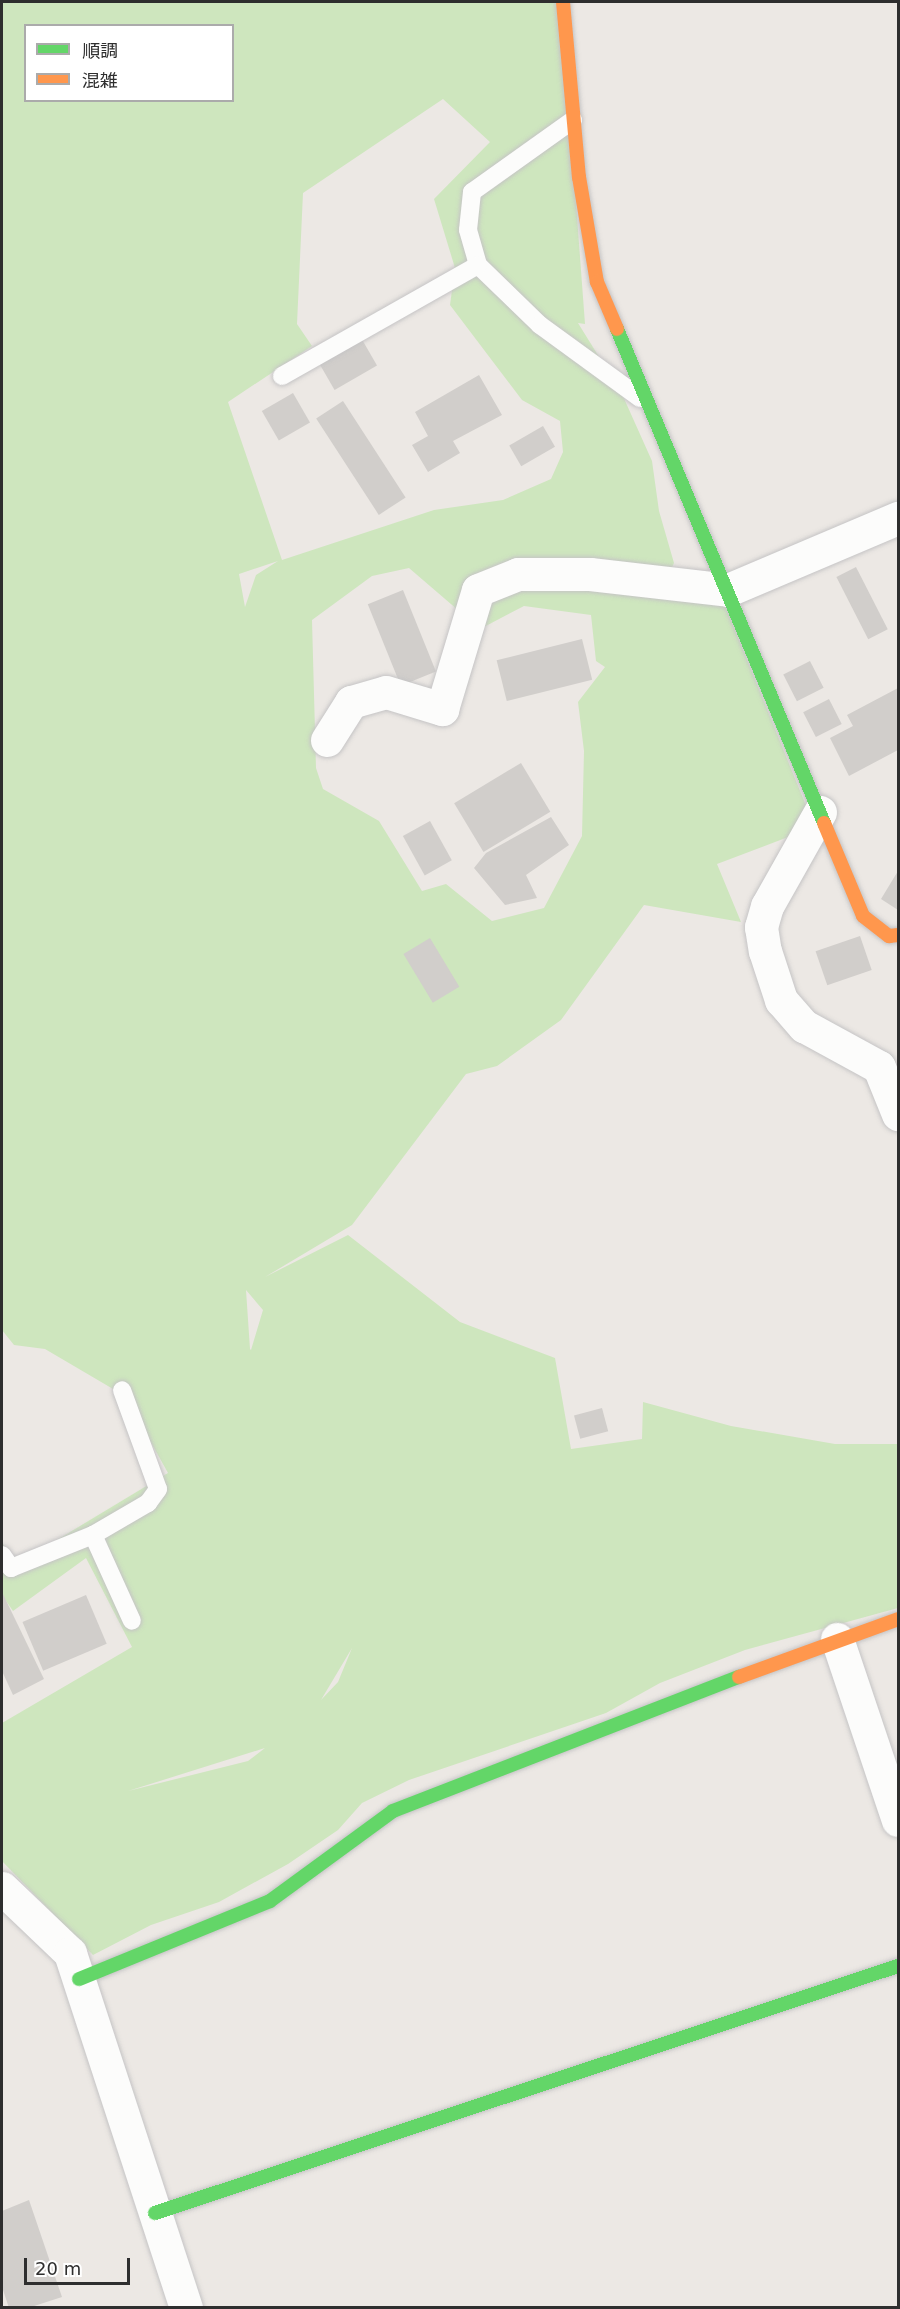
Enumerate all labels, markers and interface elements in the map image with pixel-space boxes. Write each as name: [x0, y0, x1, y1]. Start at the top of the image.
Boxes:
legend: [24, 24, 234, 102]
text: 順調: [82, 40, 118, 61]
text: 混雑: [82, 70, 118, 91]
scale bar: [27, 2246, 134, 2284]
text: 20 m: [35, 2258, 81, 2279]

